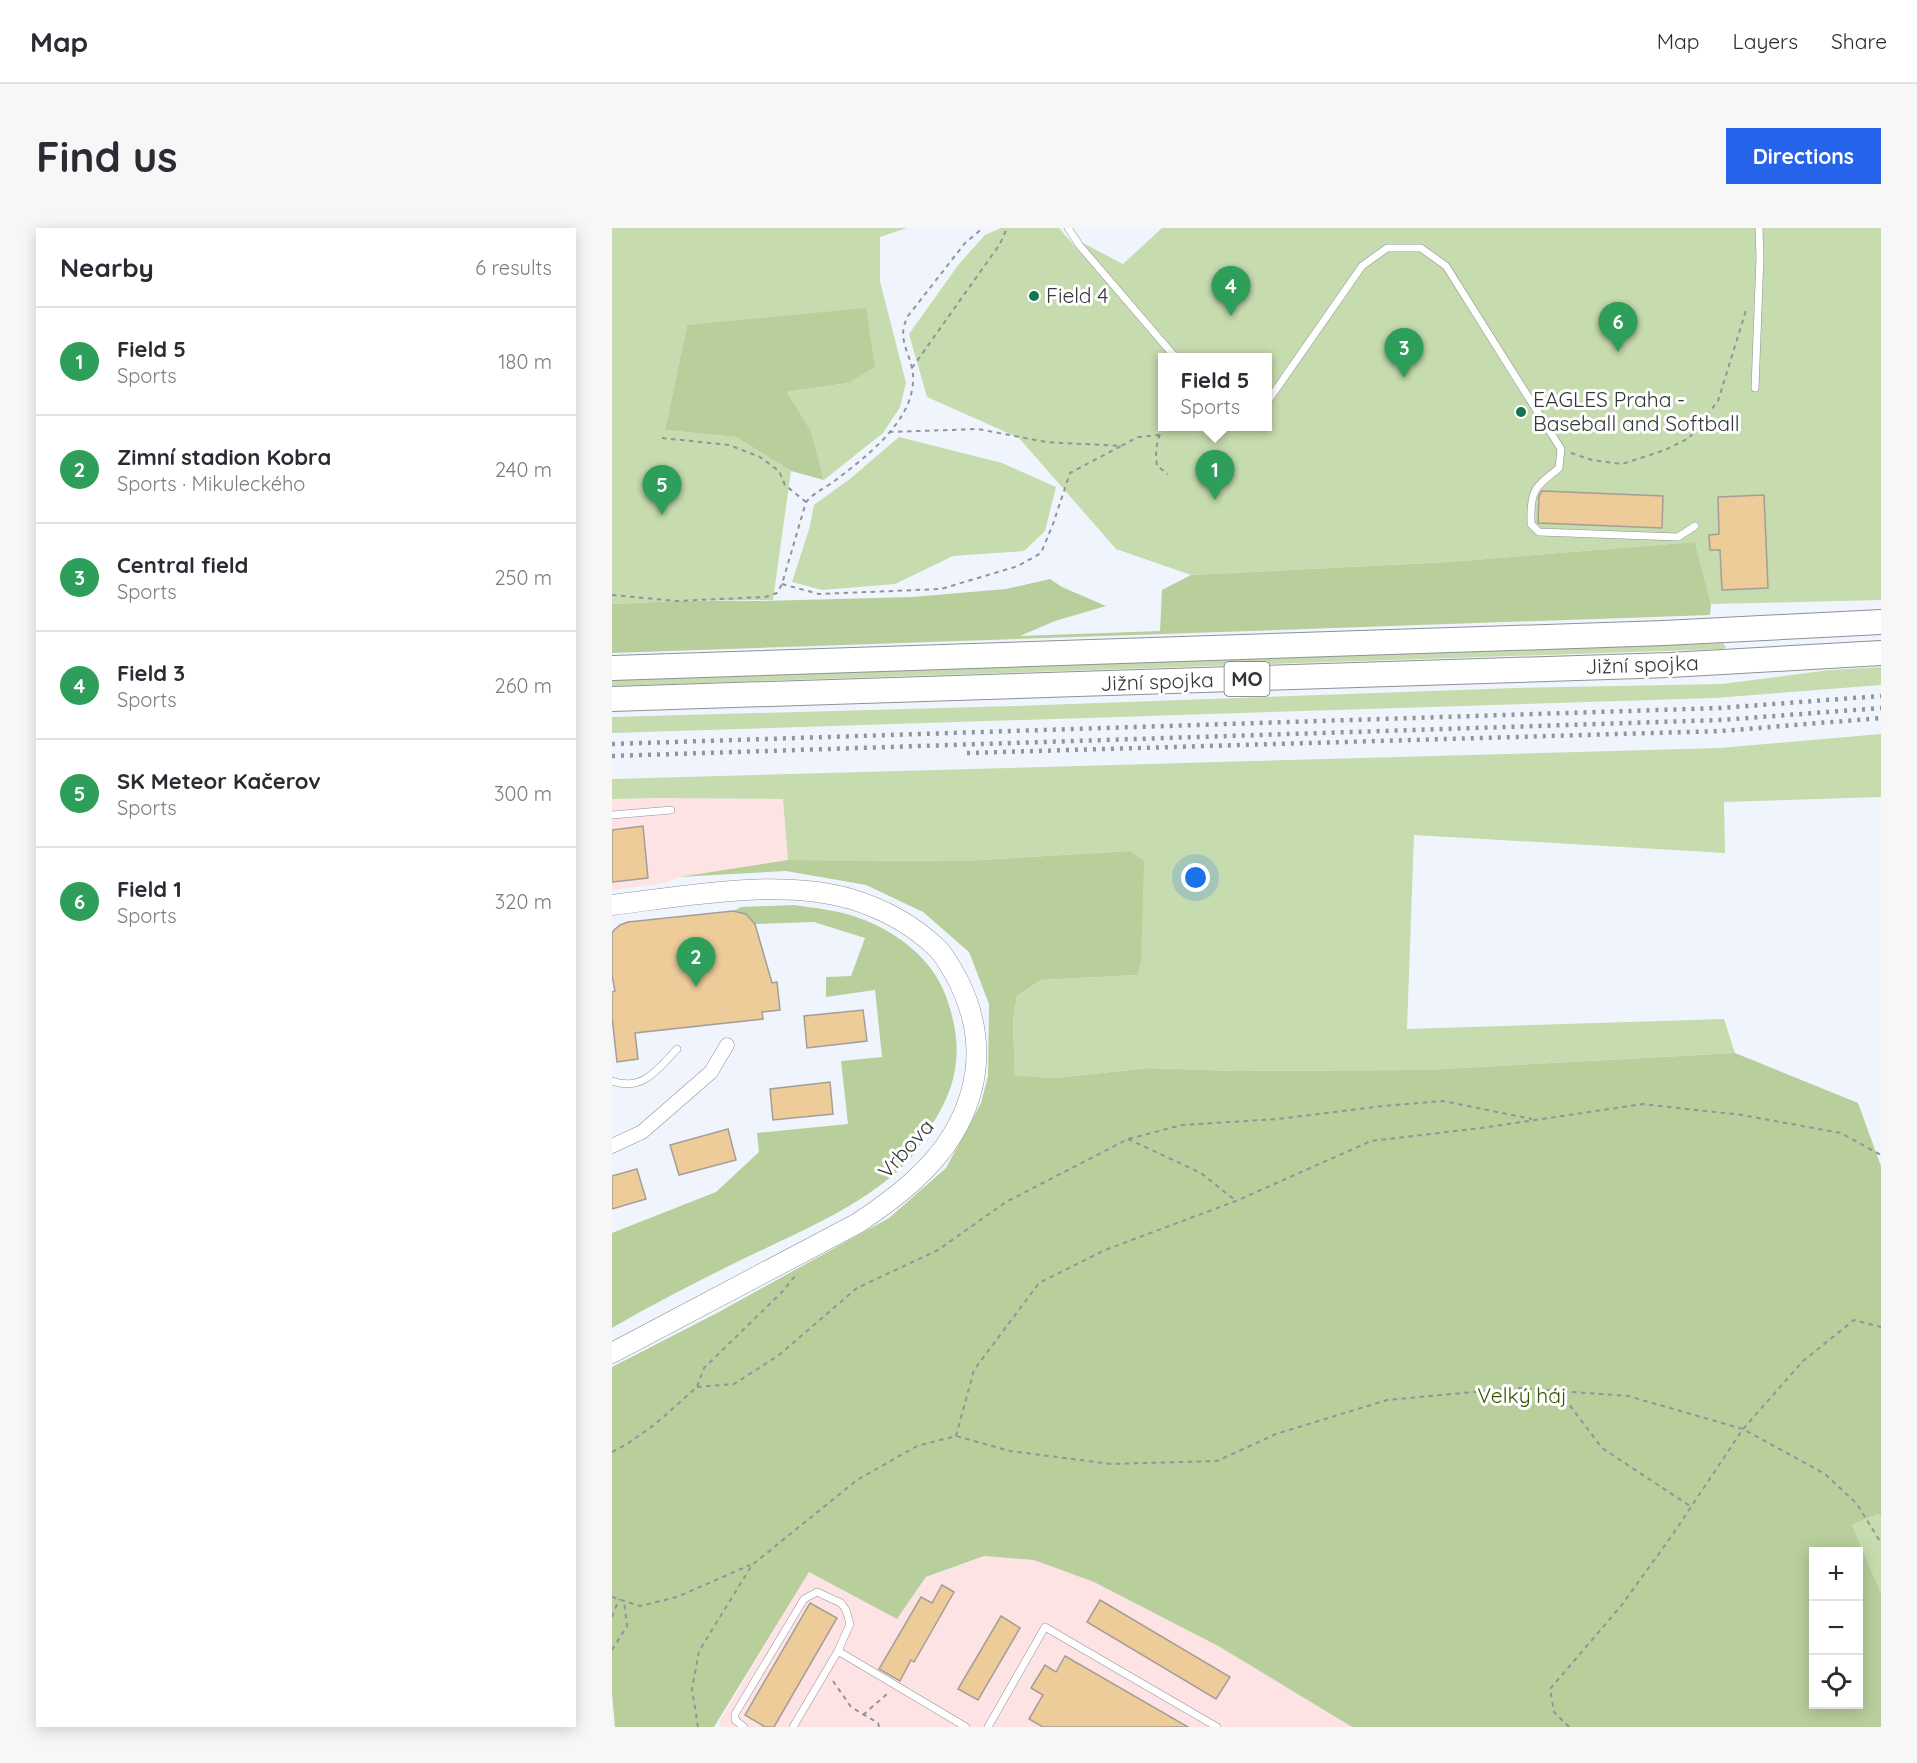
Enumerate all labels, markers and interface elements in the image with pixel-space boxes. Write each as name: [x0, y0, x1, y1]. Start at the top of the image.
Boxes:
text: Map: [30, 24, 88, 59]
text: Map: [1657, 28, 1700, 54]
text: Layers: [1733, 28, 1798, 54]
text: Share: [1831, 28, 1887, 54]
button: Directions: [1726, 128, 1881, 184]
text: Find us: [36, 130, 178, 183]
text: Nearby: [60, 251, 154, 284]
text: 6 results: [475, 255, 552, 280]
pin: 4: [1212, 266, 1250, 316]
place label: Field 4: [1046, 282, 1108, 308]
marker: Field 4: [1027, 289, 1041, 303]
pin: 6: [1598, 302, 1638, 352]
pin: 3: [1384, 328, 1424, 378]
text: Field 5: [117, 335, 186, 363]
text: 1: [76, 349, 83, 374]
text: 180 m: [498, 349, 552, 374]
popup: [1158, 353, 1272, 431]
text: Sports: [117, 363, 177, 388]
text: Field 5: [1181, 366, 1249, 394]
place label: EAGLES Praha - Baseball and Softball: [1533, 386, 1740, 436]
text: Sports: [1181, 394, 1240, 419]
marker: EAGLES Praha - Baseball and Softball: [1514, 405, 1528, 419]
text: Zimní stadion Kobra: [117, 443, 331, 471]
pin: 1: [1196, 450, 1234, 500]
text: 2: [74, 457, 85, 482]
text: 240 m: [495, 457, 552, 482]
pin: 5: [643, 466, 682, 515]
text: Sports · Mikuleckého: [117, 471, 305, 496]
text: Central field: [117, 551, 248, 579]
text: 3: [74, 565, 85, 590]
text: 250 m: [494, 565, 552, 590]
text: Sports: [117, 579, 177, 604]
street label: Jižní spojka: [1585, 649, 1699, 679]
text: Field 3: [117, 659, 185, 687]
road number: MO: [1224, 662, 1270, 696]
street label: Jižní spojka: [1100, 666, 1214, 696]
text: 4: [74, 673, 85, 698]
text: 260 m: [495, 673, 552, 698]
text: Sports: [117, 687, 177, 712]
text: SK Meteor Kačerov: [117, 767, 321, 795]
text: 5: [74, 781, 85, 806]
text: 300 m: [494, 781, 552, 806]
text: Sports: [117, 795, 177, 820]
your location: [1181, 863, 1210, 892]
text: Field 1: [117, 875, 182, 903]
text: 6: [74, 889, 85, 914]
text: 320 m: [495, 889, 552, 914]
text: Sports: [117, 903, 177, 928]
pin: 2: [676, 938, 716, 987]
street label: Vrbova: [872, 1113, 939, 1183]
park label: Velký háj: [1477, 1382, 1567, 1408]
map controls: [1809, 1547, 1863, 1709]
button: +: [1809, 1547, 1863, 1601]
button: −: [1809, 1601, 1863, 1655]
button: locate: [1809, 1655, 1863, 1709]

